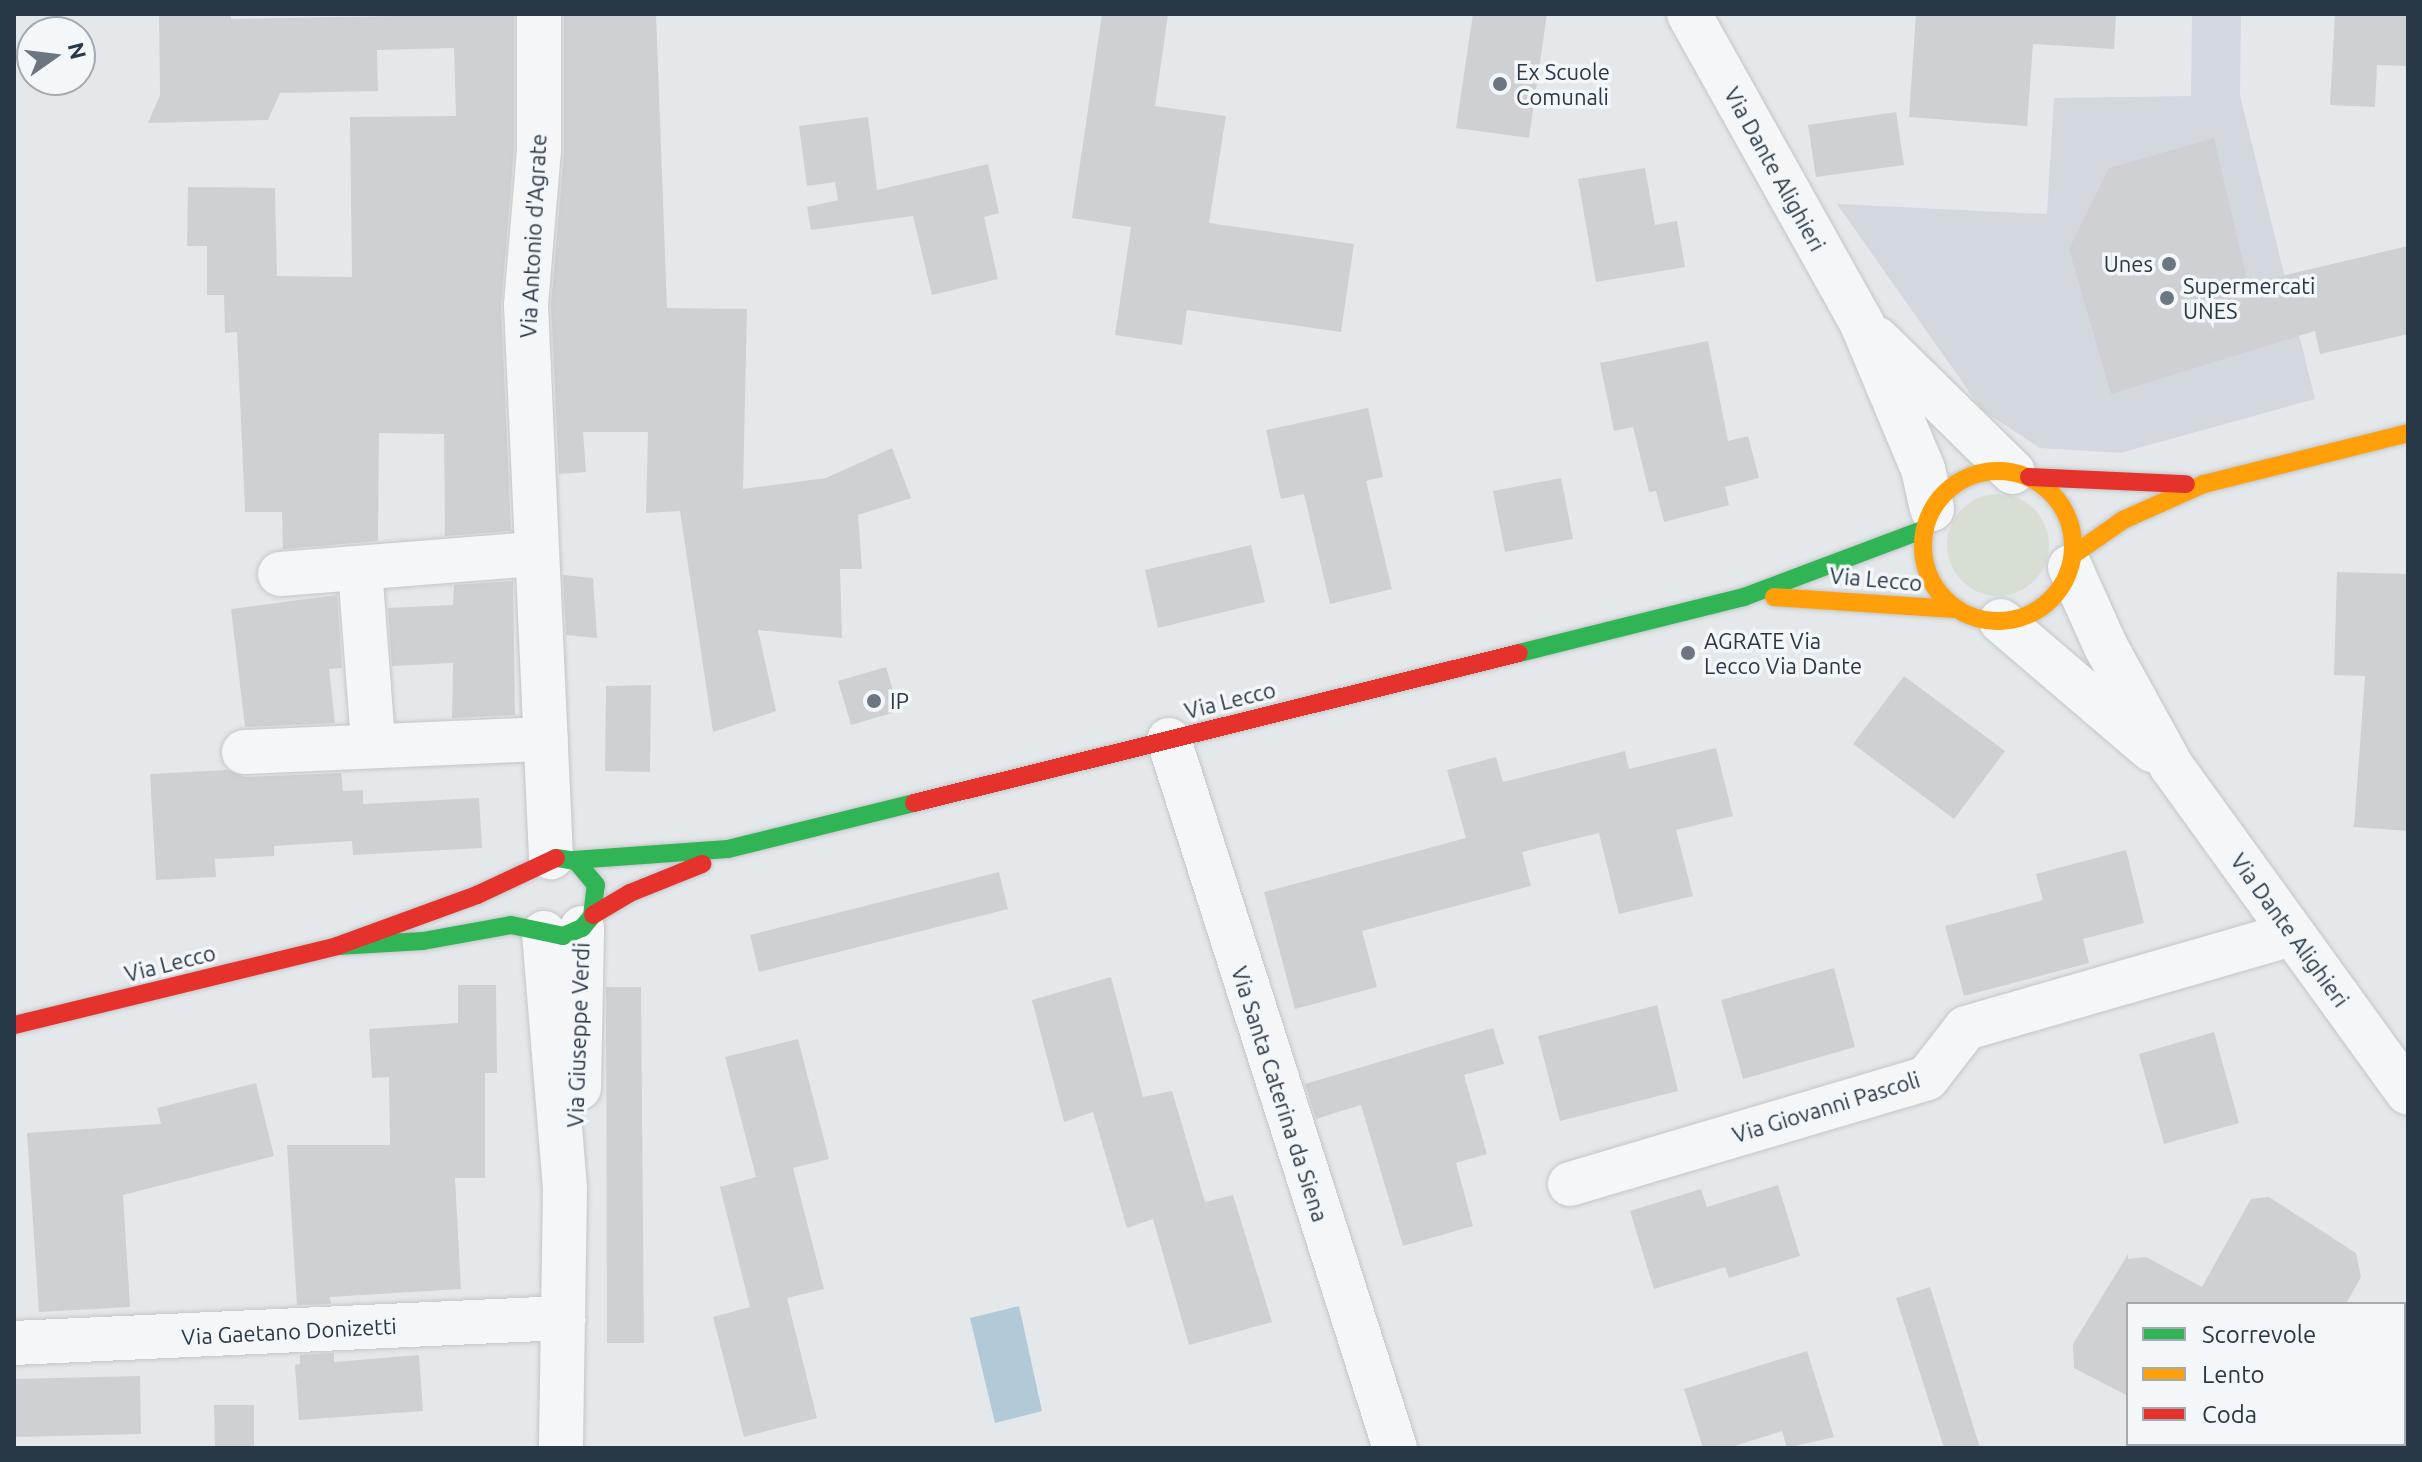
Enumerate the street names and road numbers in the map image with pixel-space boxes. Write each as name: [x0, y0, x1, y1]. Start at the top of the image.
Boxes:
street label: Via Dante Alighieri: [1719, 82, 1831, 256]
street label: Via Antonio d'Agrate: [514, 133, 552, 339]
street label: Via Lecco: [1829, 562, 1923, 596]
street label: Via Lecco: [1182, 676, 1278, 724]
street label: Via Dante Alighieri: [2225, 848, 2355, 1012]
street label: Via Lecco: [122, 939, 218, 987]
street label: Via Giuseppe Verdi: [562, 942, 594, 1128]
street label: Via Santa Caterina da Siena: [1226, 963, 1334, 1225]
street label: Via Giovanni Pascoli: [1729, 1066, 1923, 1148]
street label: Via Gaetano Donizetti: [181, 1312, 397, 1350]

